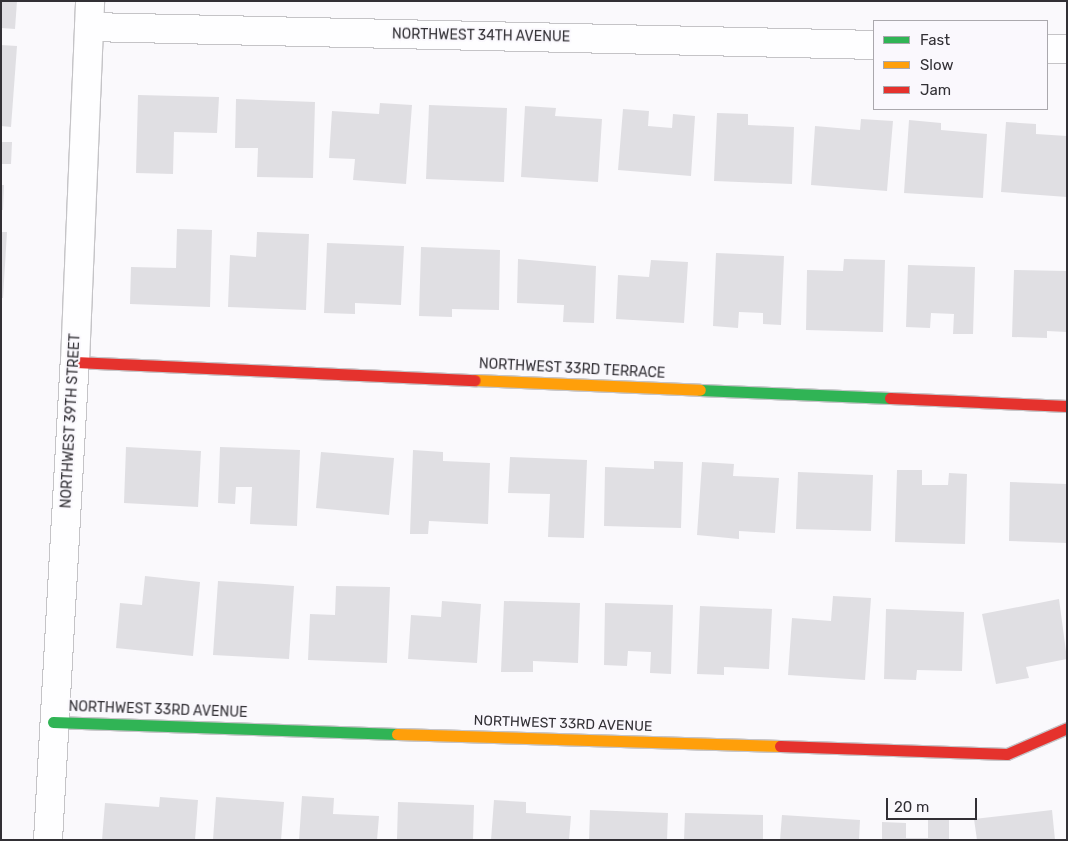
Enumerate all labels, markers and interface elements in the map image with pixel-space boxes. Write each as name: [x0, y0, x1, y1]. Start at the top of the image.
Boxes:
legend: [873, 20, 1048, 110]
street label: NORTHWEST 34TH AVENUE: [391, 26, 571, 46]
text: Fast: [920, 31, 950, 49]
text: Slow: [920, 56, 953, 74]
text: Jam: [920, 81, 951, 99]
street label: NORTHWEST 39TH STREET: [58, 333, 84, 509]
street label: NORTHWEST 33RD TERRACE: [478, 356, 666, 382]
street label: NORTHWEST 33RD AVENUE: [68, 698, 248, 722]
street label: NORTHWEST 33RD AVENUE: [473, 712, 653, 736]
scale bar: [888, 788, 979, 820]
text: 20 m: [894, 798, 929, 816]

